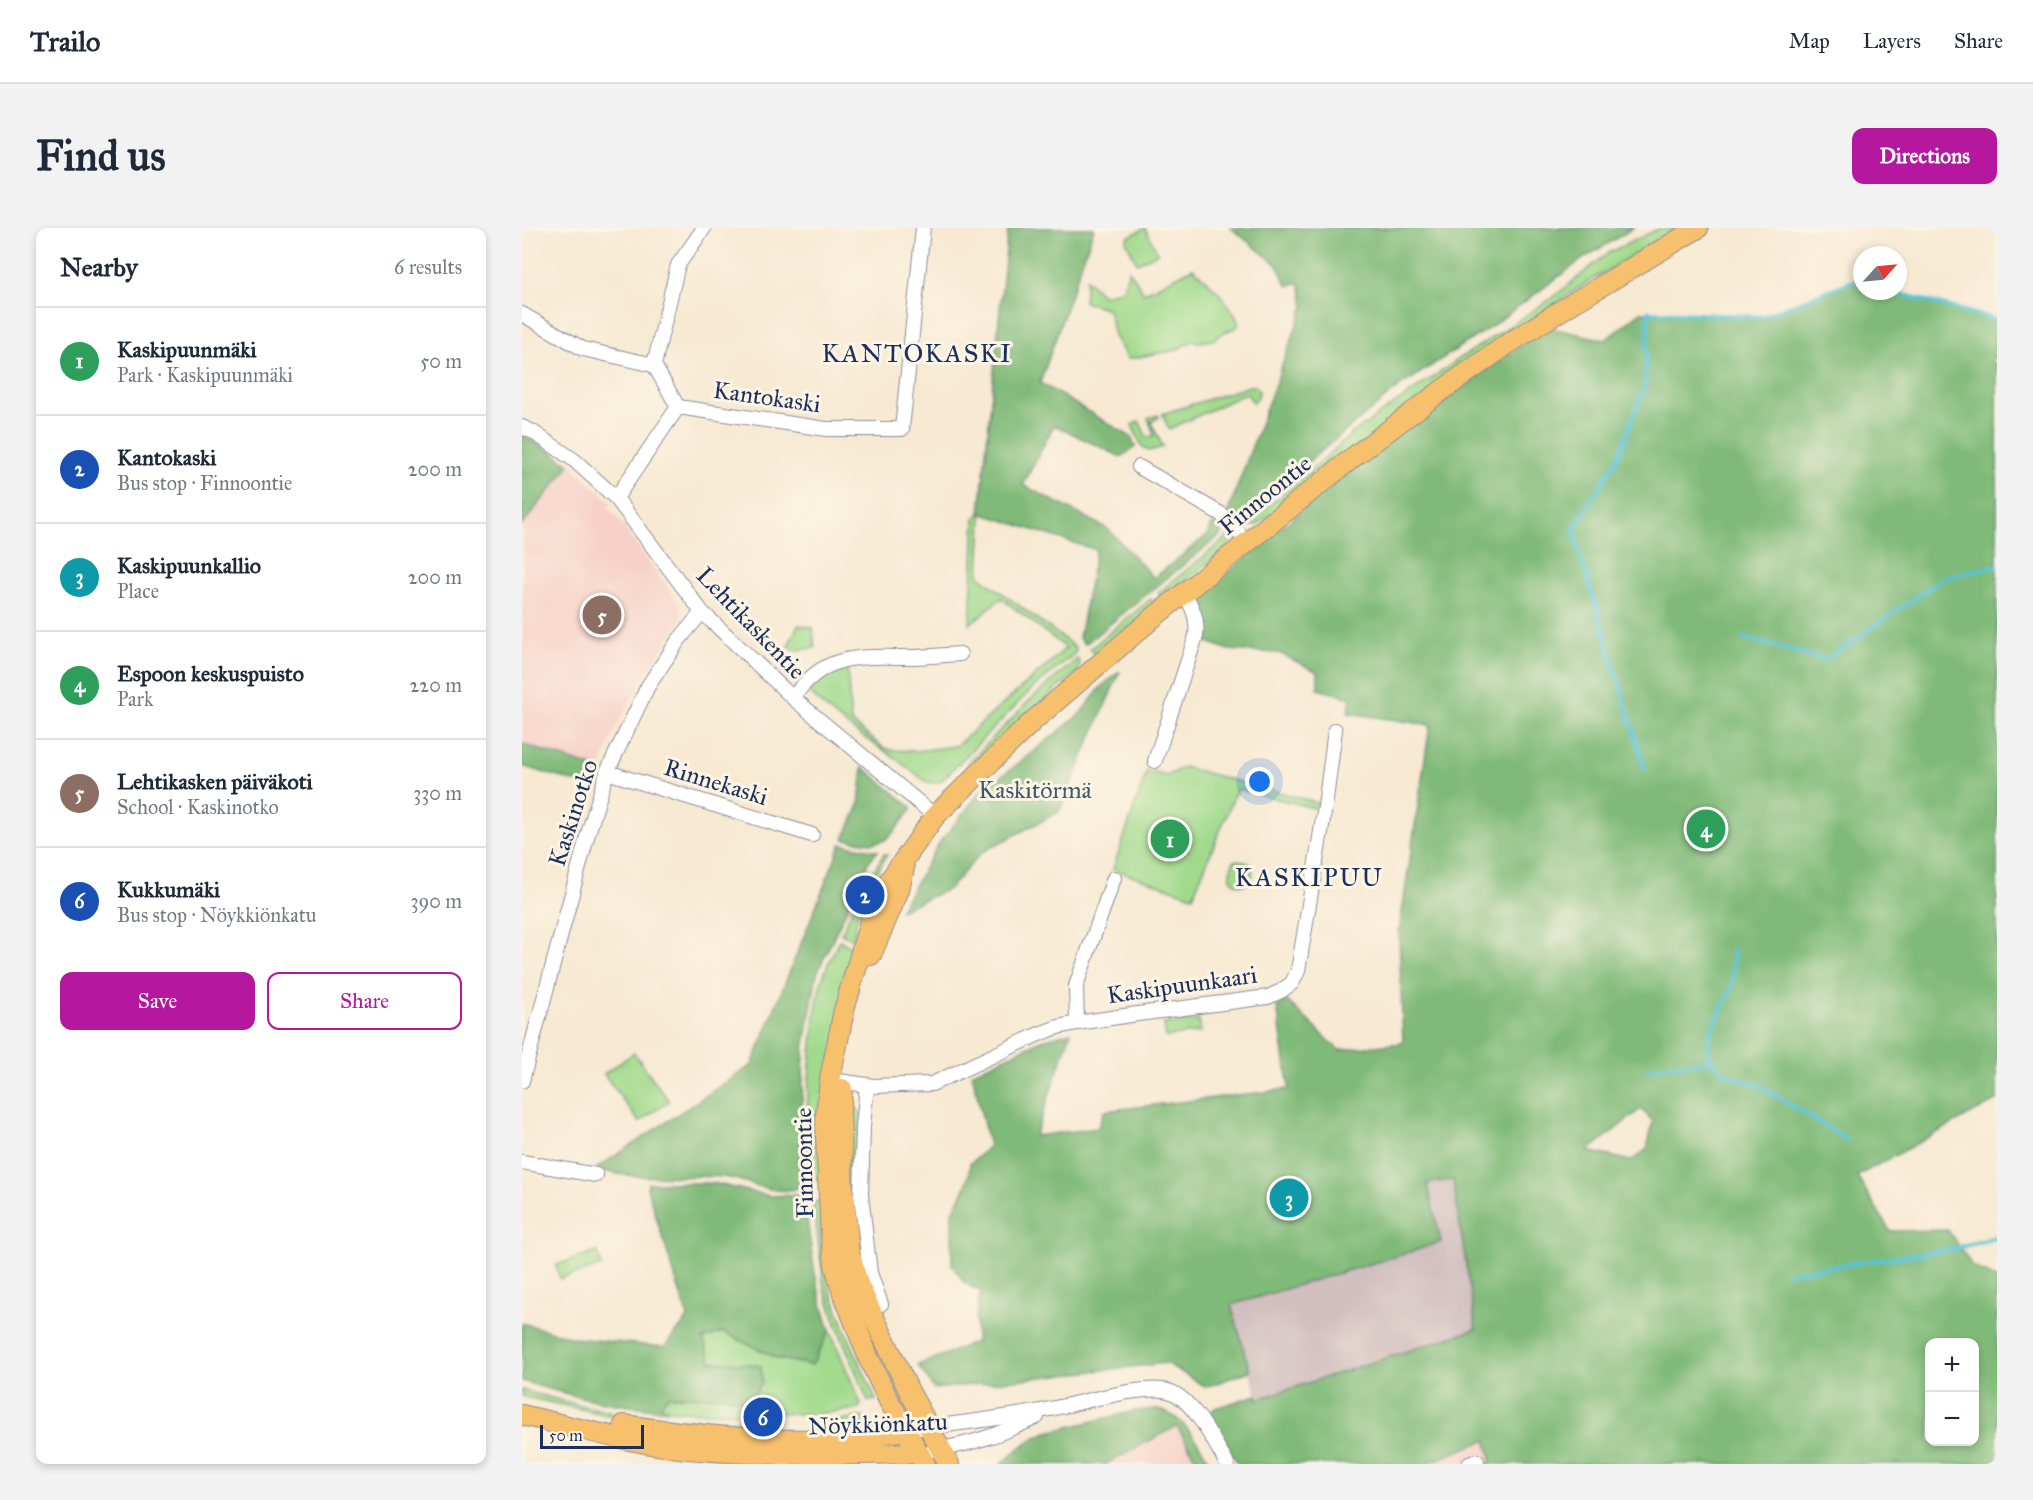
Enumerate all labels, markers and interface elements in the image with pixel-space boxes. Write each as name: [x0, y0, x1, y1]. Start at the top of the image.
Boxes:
text: Trailo: [30, 24, 100, 59]
text: Map: [1789, 28, 1830, 54]
text: Layers: [1863, 28, 1921, 54]
text: Share: [1954, 28, 2003, 54]
button: Directions: [1852, 128, 1997, 184]
text: Find us: [36, 130, 166, 182]
north arrow: [1853, 246, 1907, 300]
text: Nearby: [60, 251, 138, 283]
text: 6 results: [394, 255, 462, 279]
text: Kaskipuunmäki: [117, 336, 257, 363]
district label: KANTOKASKI: [822, 337, 1012, 369]
text: 1: [76, 349, 83, 373]
text: 50 m: [420, 349, 462, 373]
text: Park · Kaskipuunmäki: [117, 363, 293, 387]
street label: Kantokaski: [711, 375, 823, 419]
text: Kantokaski: [117, 444, 216, 471]
street label: Finnoontie: [1213, 449, 1317, 541]
text: 2: [75, 457, 84, 481]
text: 200 m: [408, 457, 462, 481]
text: Bus stop · Finnoontie: [117, 471, 292, 495]
text: Kaskipuunkallio: [117, 552, 261, 579]
street label: Lehtikaskentie: [690, 561, 812, 685]
text: 3: [76, 565, 84, 589]
text: 200 m: [408, 565, 462, 589]
text: Place: [117, 579, 159, 603]
pin: 5: [582, 592, 622, 638]
text: Espoon keskuspuisto: [117, 660, 304, 687]
text: 4: [74, 673, 85, 697]
text: 220 m: [410, 673, 462, 697]
text: Park: [117, 687, 153, 711]
street label: Rinnekaski: [660, 752, 772, 812]
street label: Kaskinotko: [542, 756, 604, 870]
your location: [1245, 767, 1274, 796]
text: Lehtikasken päiväkoti: [117, 768, 313, 795]
park label: Kaskitörmä: [978, 775, 1093, 805]
text: 5: [75, 781, 84, 805]
text: 330 m: [413, 781, 462, 805]
text: School · Kaskinotko: [117, 795, 279, 819]
pin: 4: [1686, 806, 1726, 852]
pin: 1: [1150, 816, 1190, 862]
district label: KASKIPUU: [1235, 861, 1383, 893]
pin: 2: [846, 872, 884, 918]
text: Kukkumäki: [117, 876, 220, 903]
text: 6: [74, 889, 85, 913]
text: 390 m: [411, 889, 462, 913]
text: Bus stop · Nöykkiönkatu: [117, 903, 316, 927]
street label: Kaskipuunkaari: [1105, 960, 1259, 1010]
button: Save: [60, 972, 255, 1030]
button: Share: [267, 972, 462, 1030]
street label: Finnoontie: [788, 1107, 820, 1219]
pin: 3: [1270, 1176, 1308, 1220]
map controls: [1925, 1338, 1979, 1446]
button: +: [1925, 1338, 1979, 1392]
button: −: [1925, 1392, 1979, 1446]
pin: 6: [744, 1394, 782, 1440]
street label: Nöykkiönkatu: [808, 1407, 949, 1441]
scale bar: [540, 1422, 644, 1450]
text: 50 m: [549, 1426, 583, 1445]

